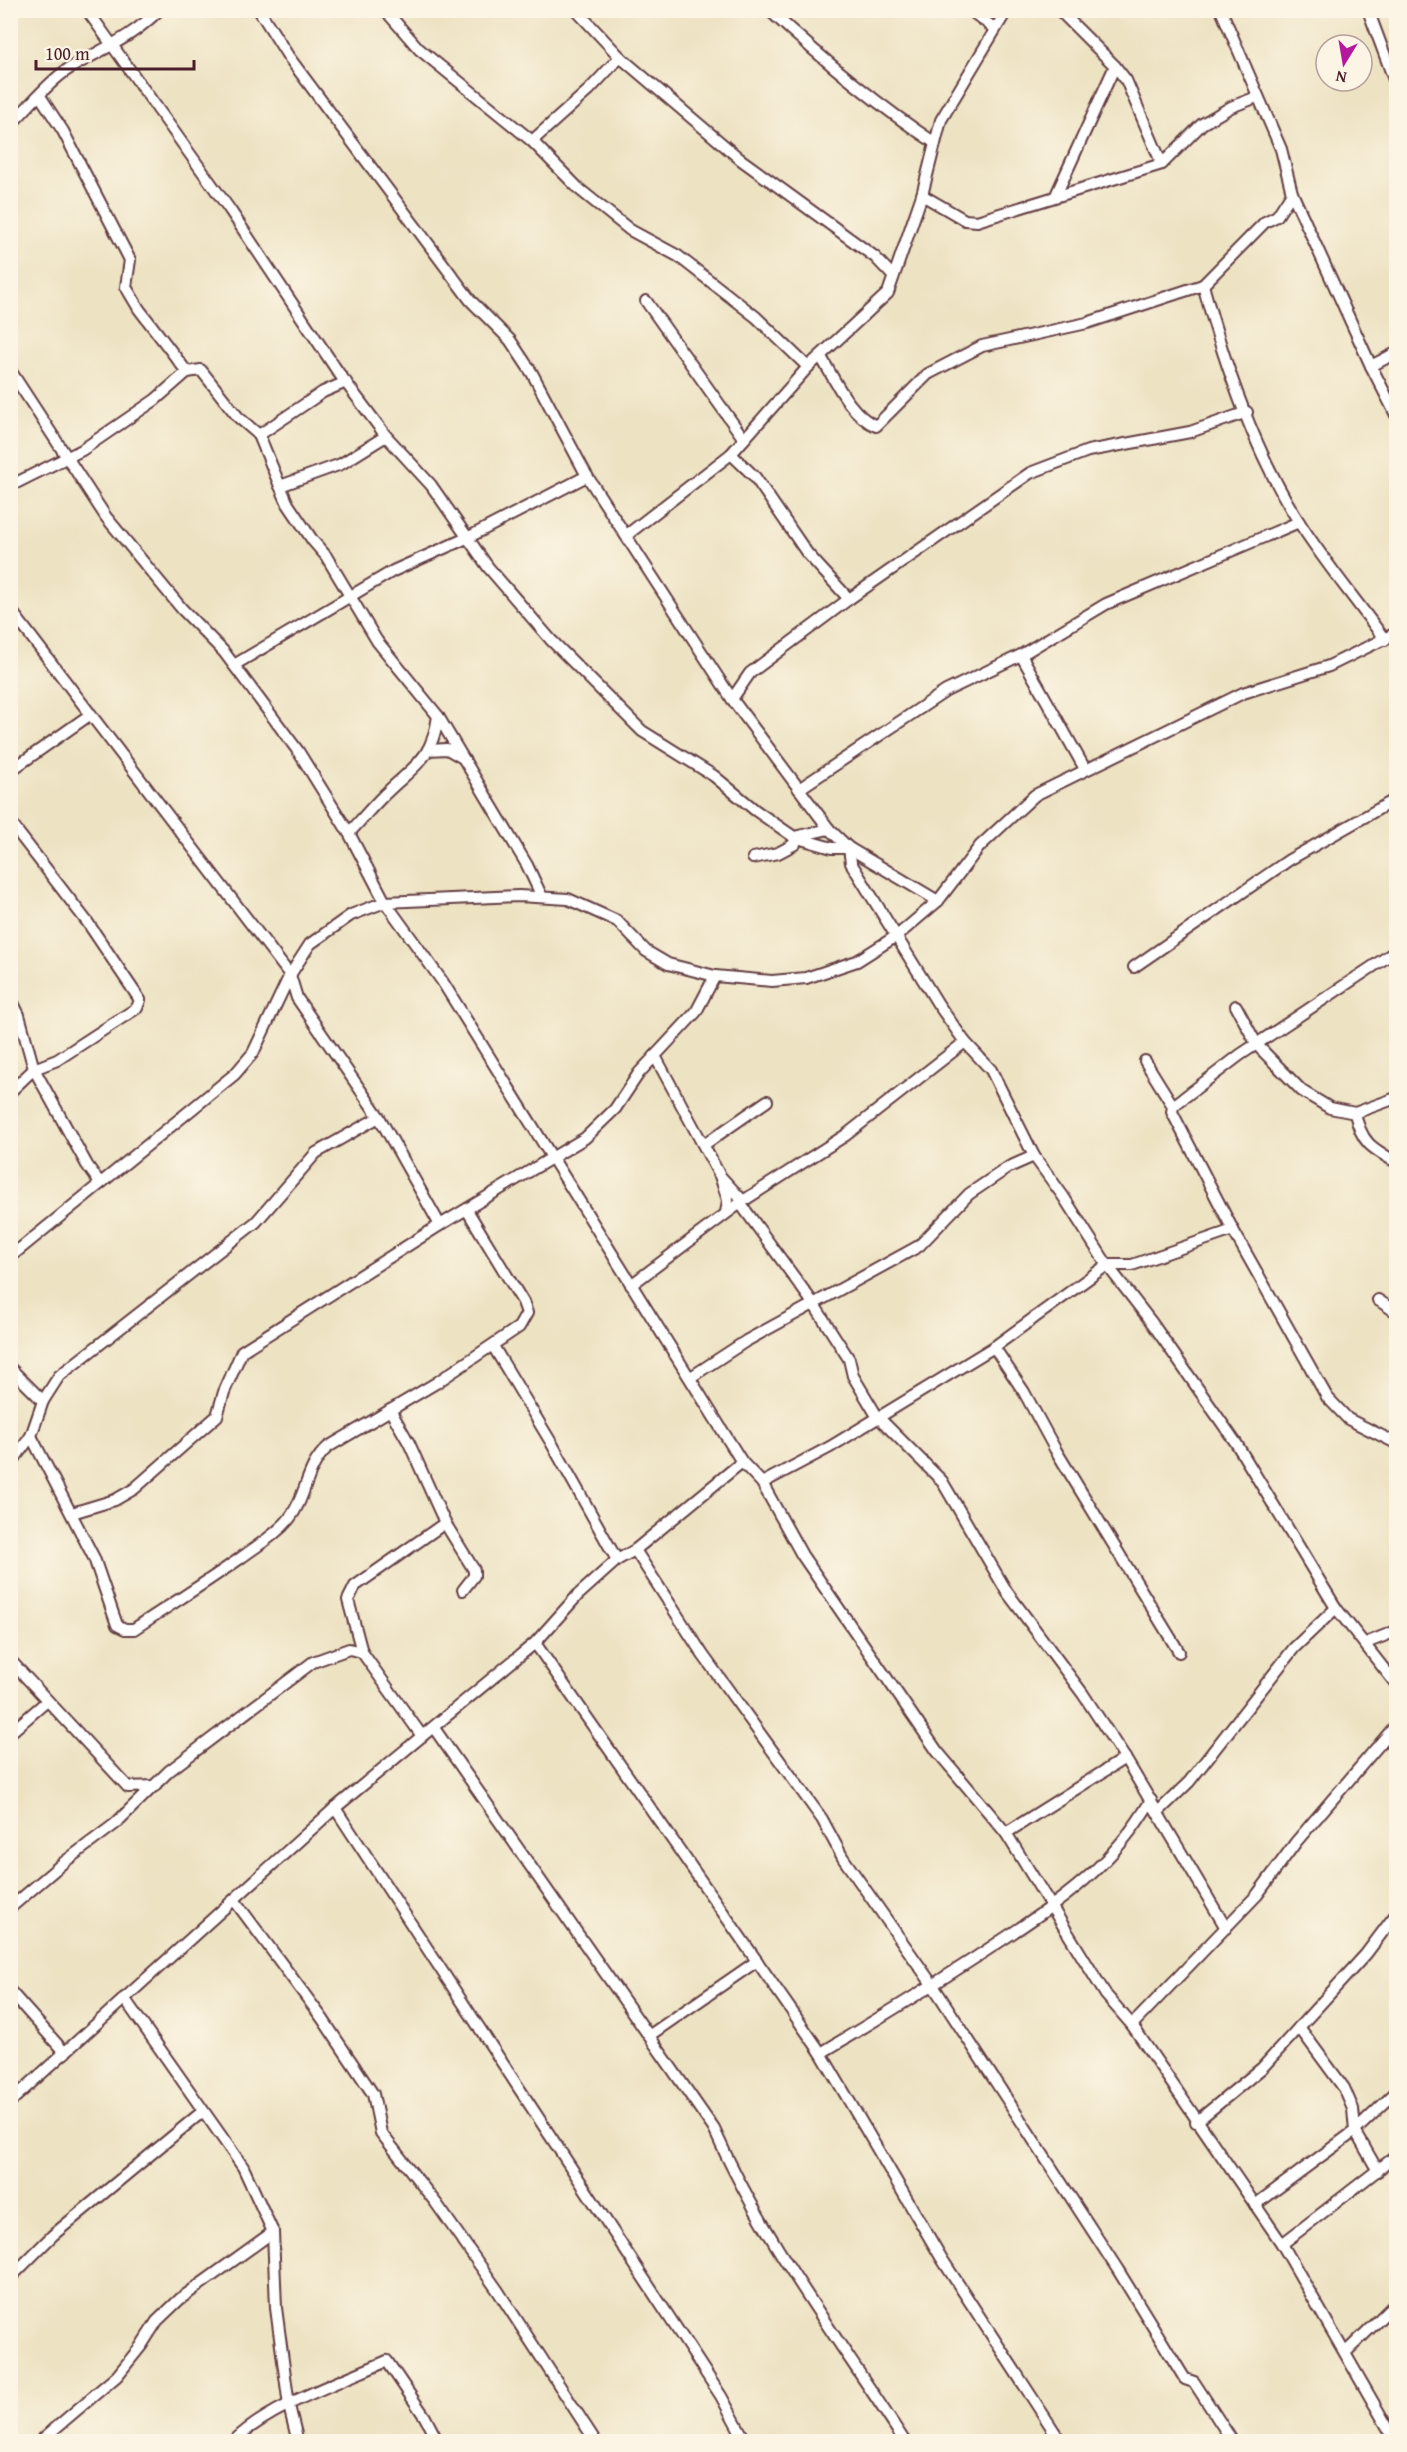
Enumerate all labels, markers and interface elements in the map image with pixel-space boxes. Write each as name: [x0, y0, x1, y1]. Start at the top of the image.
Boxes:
scale bar: [36, 33, 194, 71]
north arrow: [1314, 33, 1374, 93]
text: 100 m: [45, 40, 90, 67]
text: N: [1333, 65, 1349, 91]

